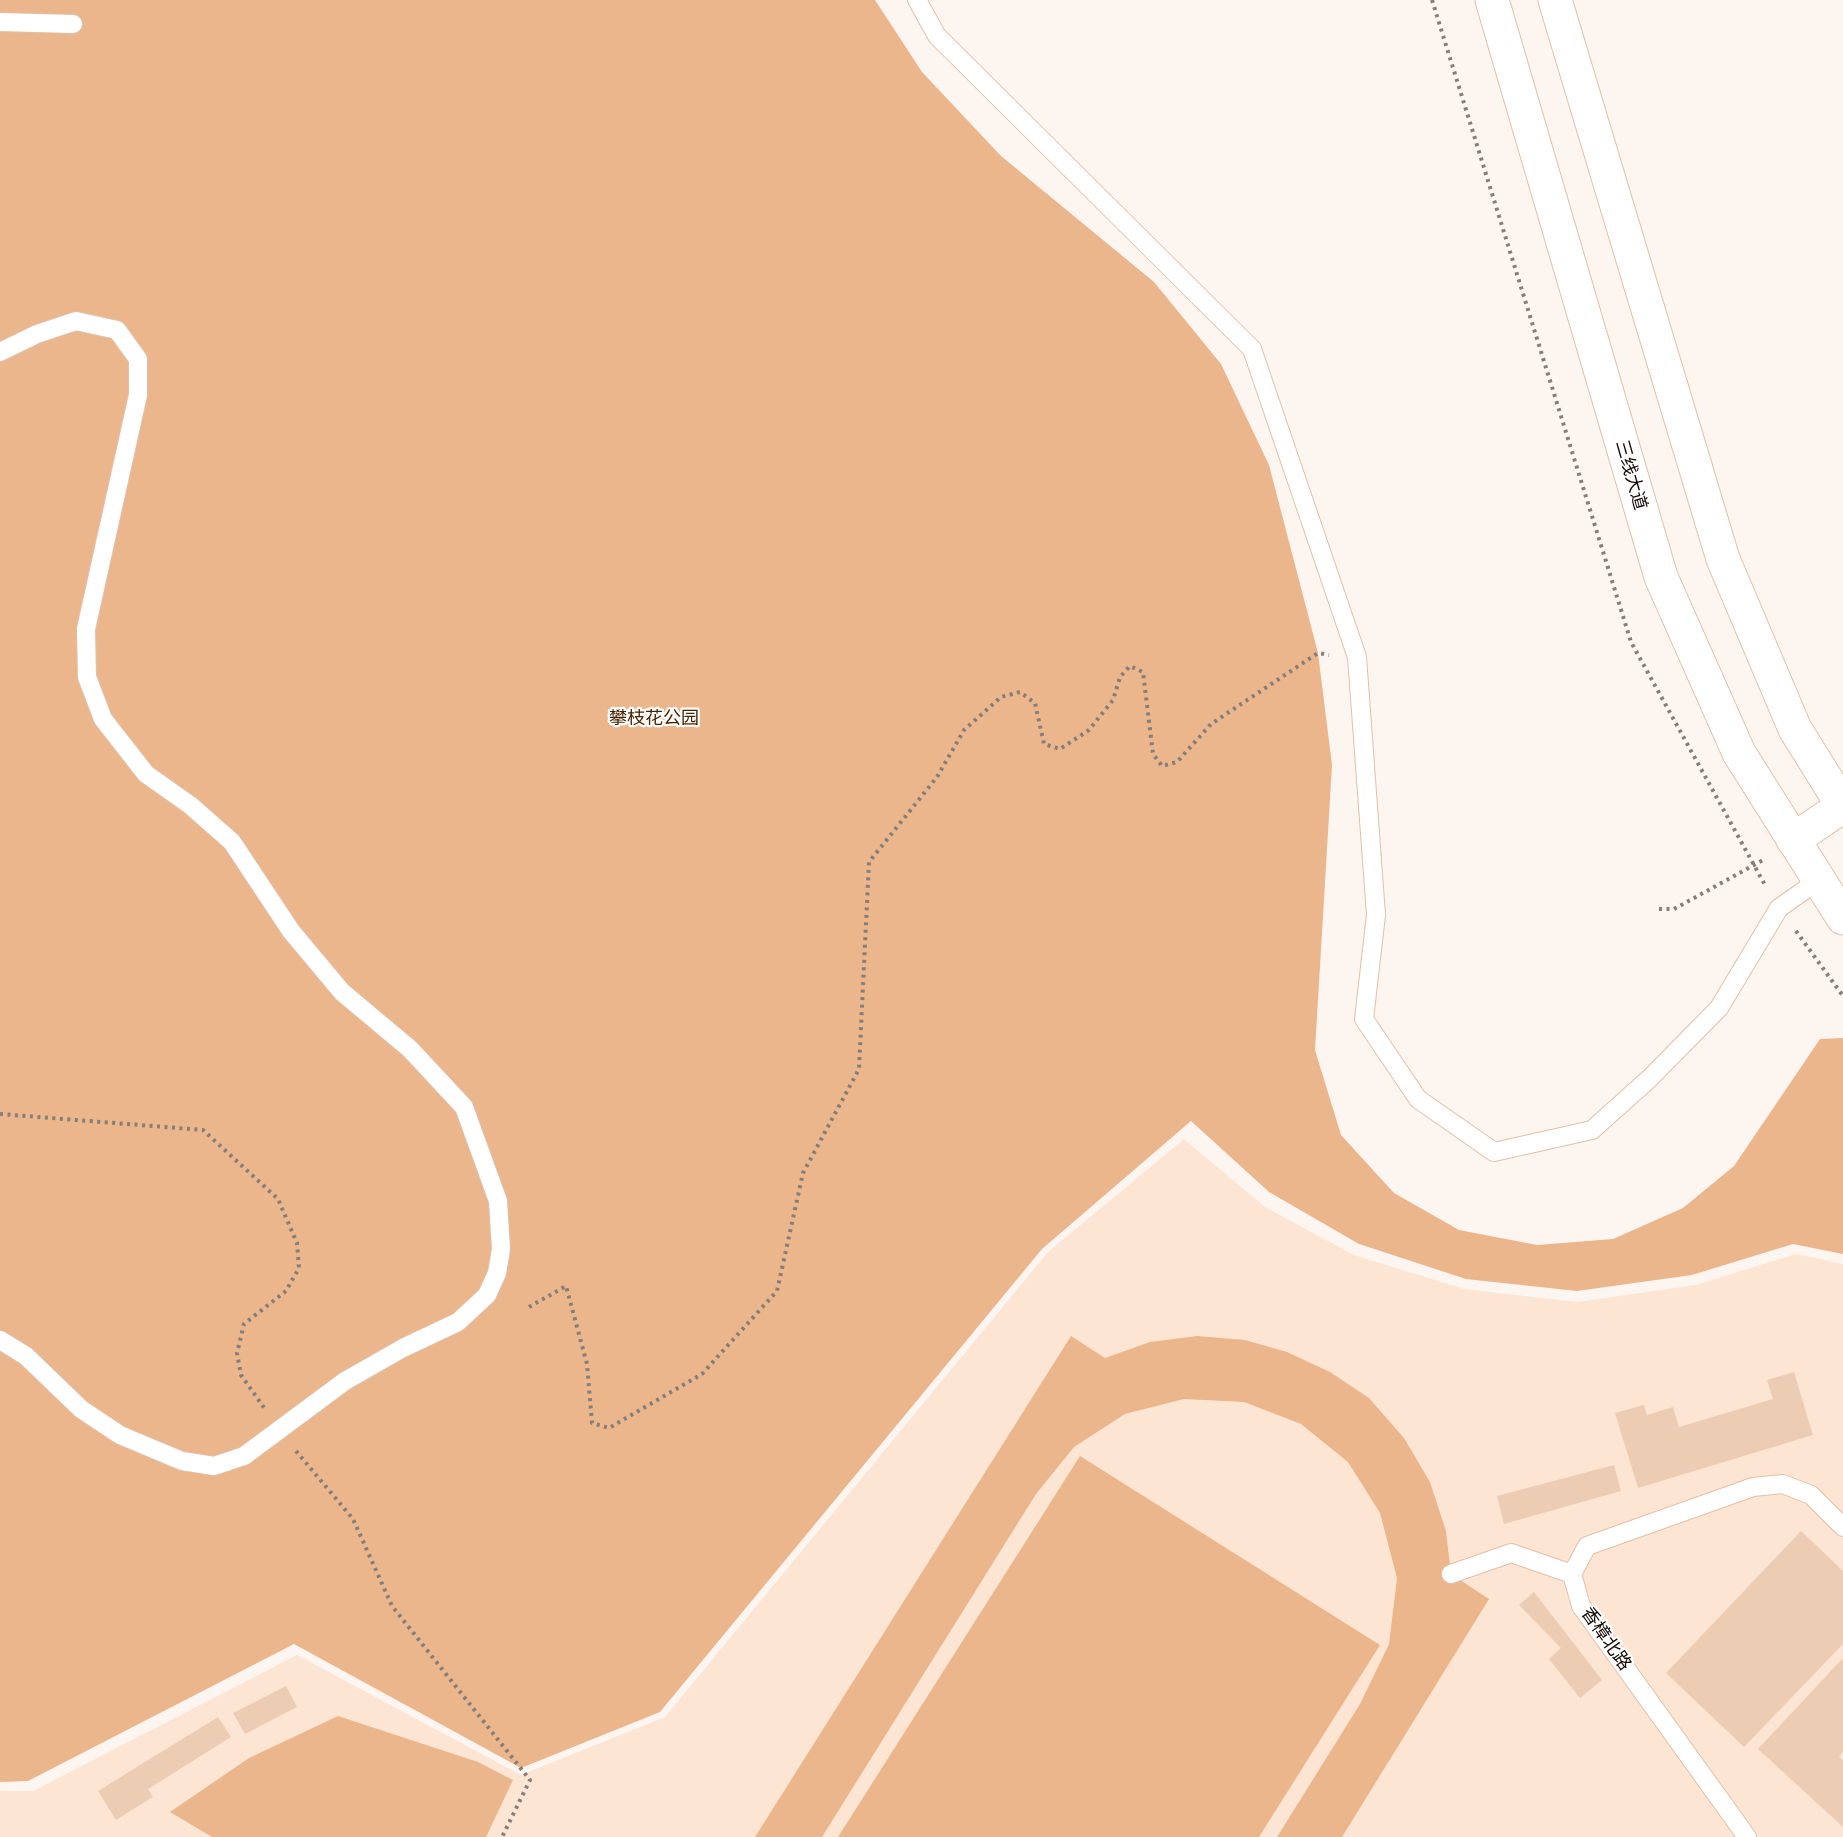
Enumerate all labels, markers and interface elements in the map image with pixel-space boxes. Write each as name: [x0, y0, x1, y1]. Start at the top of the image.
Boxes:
street label: 三线大道: [1611, 437, 1651, 513]
park label: 攀枝花公园: [609, 708, 699, 730]
street label: 香樟北路: [1577, 1603, 1635, 1675]

